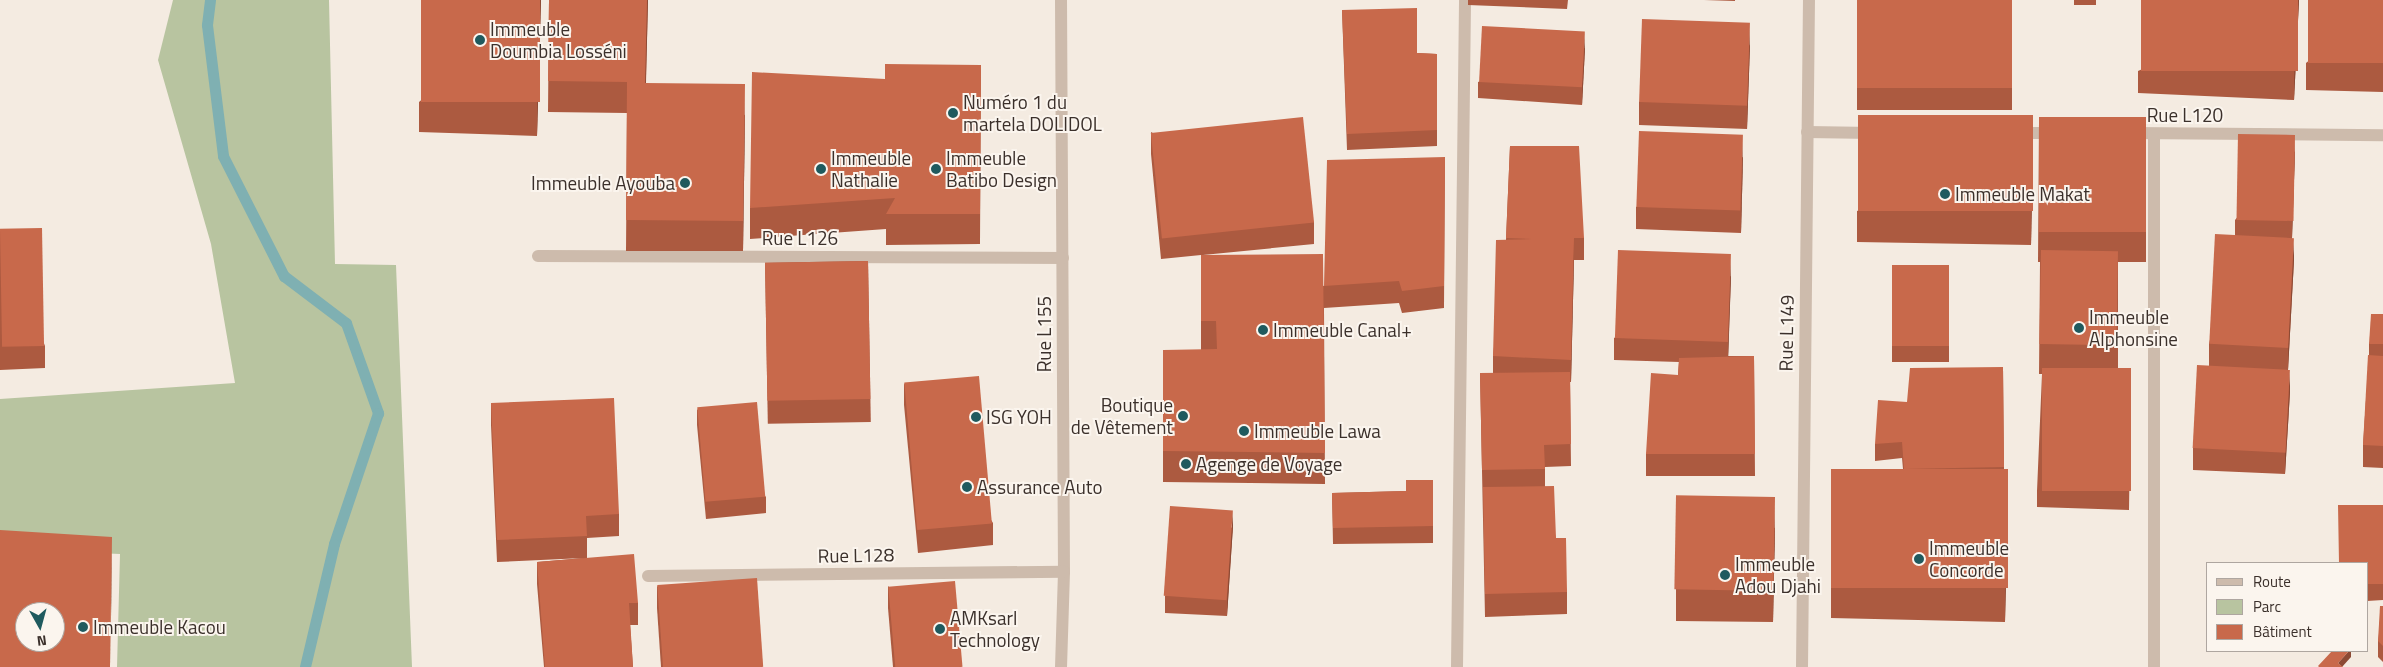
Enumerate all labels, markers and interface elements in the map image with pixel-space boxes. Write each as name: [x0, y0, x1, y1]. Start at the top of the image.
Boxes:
place label: Immeuble Doumbia Losséni: [490, 18, 627, 62]
marker: Immeuble Doumbia Losséni: [474, 34, 486, 46]
place label: Numéro 1 du martela DOLIDOL: [963, 91, 1102, 135]
street label: Rue L120: [2147, 104, 2223, 126]
marker: Numéro 1 du martela DOLIDOL: [947, 107, 959, 119]
place label: Immeuble Nathalie: [831, 147, 911, 191]
place label: Immeuble Batibo Design: [946, 147, 1057, 191]
marker: Immeuble Nathalie: [815, 163, 827, 175]
marker: Immeuble Batibo Design: [930, 163, 942, 175]
place label: Immeuble Ayouba: [531, 172, 675, 194]
marker: Immeuble Ayouba: [679, 177, 691, 189]
place label: Immeuble Makat: [1955, 183, 2090, 205]
marker: Immeuble Makat: [1939, 188, 1951, 200]
street label: Rue L126: [762, 227, 838, 249]
street label: Rue L149: [1774, 295, 1798, 371]
street label: Rue L155: [1033, 296, 1055, 372]
place label: Immeuble Alphonsine: [2089, 306, 2178, 350]
place label: Immeuble Canal+: [1273, 319, 1412, 341]
marker: Immeuble Alphonsine: [2073, 322, 2085, 334]
marker: Immeuble Canal+: [1257, 324, 1269, 336]
place label: Boutique de Vêtement: [1071, 394, 1173, 438]
place label: ISG YOH: [986, 406, 1052, 428]
marker: Boutique de Vêtement: [1177, 410, 1189, 422]
marker: ISG YOH: [970, 411, 982, 423]
place label: Immeuble Lawa: [1254, 420, 1381, 442]
marker: Immeuble Lawa: [1238, 425, 1250, 437]
place label: Agenge de Voyage: [1196, 453, 1342, 475]
marker: Agenge de Voyage: [1180, 458, 1192, 470]
place label: Assurance Auto: [977, 476, 1102, 498]
marker: Assurance Auto: [961, 481, 973, 493]
place label: Immeuble Concorde: [1929, 537, 2009, 581]
street label: Rue L128: [818, 543, 894, 567]
place label: Immeuble Adou Djahi: [1735, 553, 1821, 597]
marker: Immeuble Concorde: [1913, 553, 1925, 565]
legend: [2206, 562, 2368, 652]
marker: Immeuble Adou Djahi: [1719, 569, 1731, 581]
text: Route: [2253, 570, 2291, 593]
text: Parc: [2253, 595, 2281, 618]
north arrow: [15, 602, 65, 652]
place label: AMKsarl Technology: [950, 607, 1040, 651]
place label: Immeuble Kacou: [93, 616, 226, 638]
text: Bâtiment: [2253, 620, 2312, 643]
marker: Immeuble Kacou: [77, 621, 89, 633]
marker: AMKsarl Technology: [934, 623, 946, 635]
text: N: [36, 630, 48, 652]

